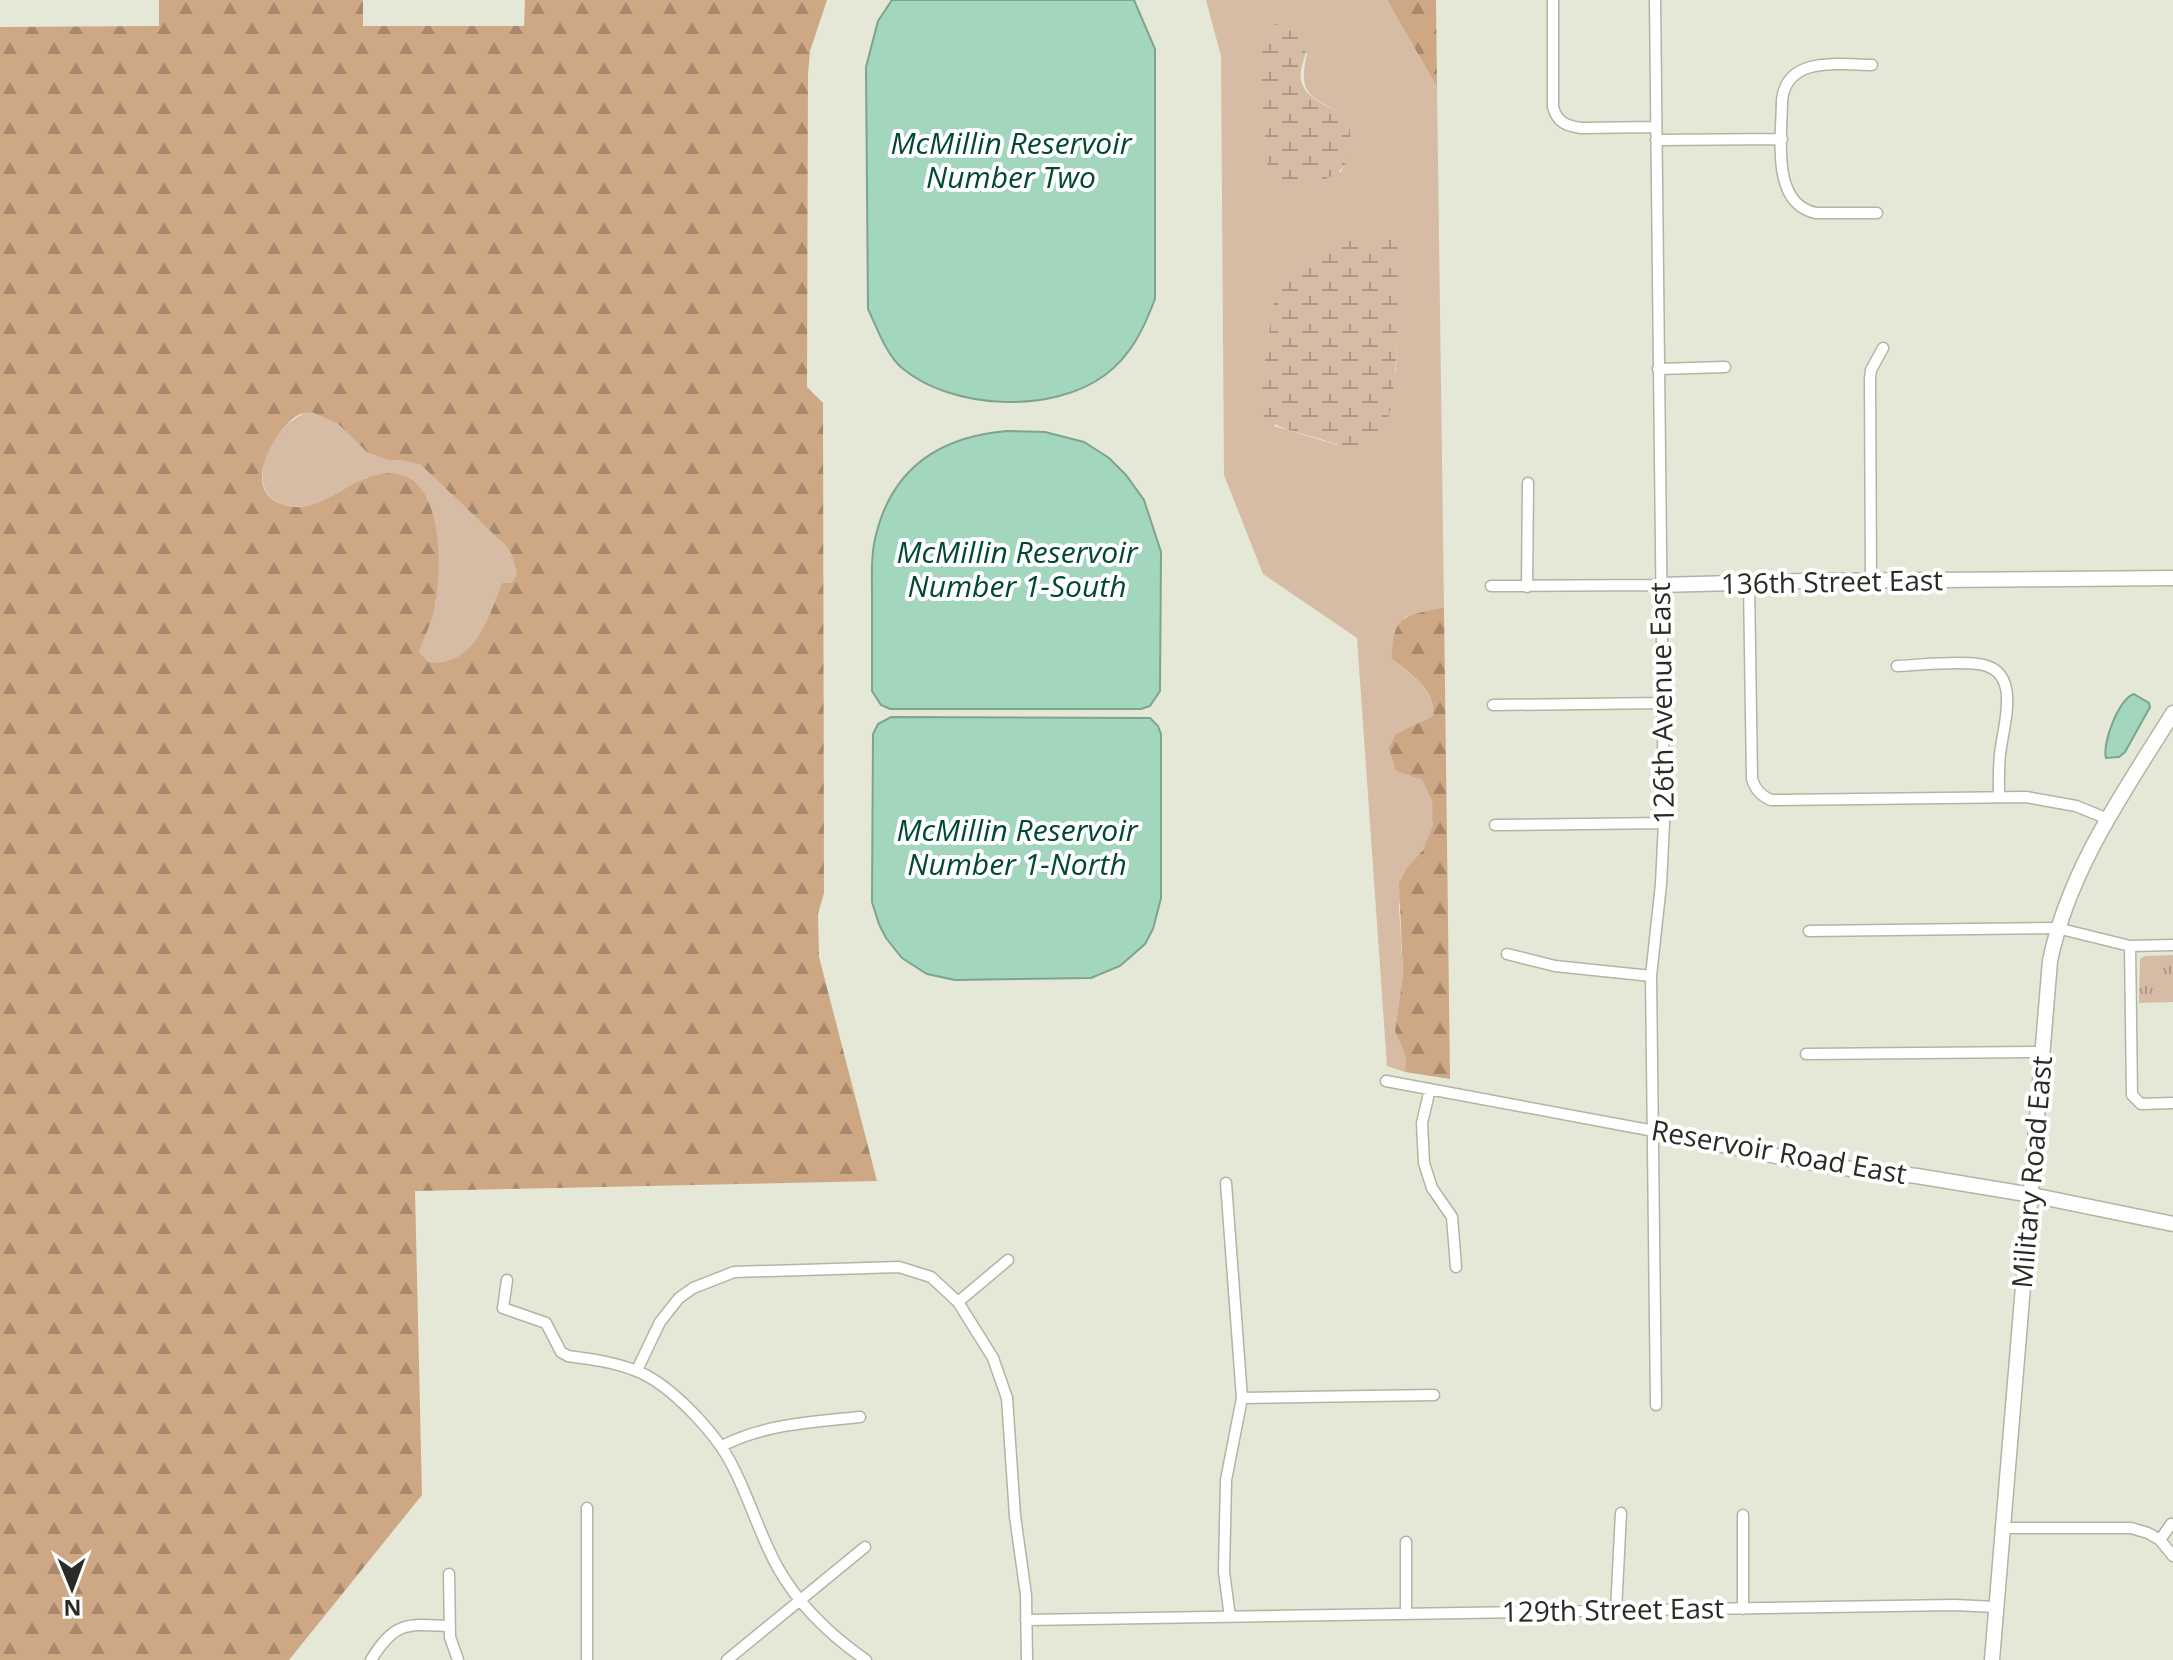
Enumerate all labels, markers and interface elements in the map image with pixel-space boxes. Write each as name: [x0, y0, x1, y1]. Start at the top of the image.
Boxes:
water label: McMillin Reservoir Number Two: [890, 122, 1133, 197]
water label: McMillin Reservoir Number 1-South: [896, 531, 1139, 606]
street label: 136th Street East: [1720, 560, 1944, 602]
street label: 126th Avenue East: [1640, 582, 1682, 824]
water label: McMillin Reservoir Number 1-North: [896, 809, 1139, 884]
street label: Military Road East: [2002, 1054, 2060, 1290]
street label: Reservoir Road East: [1649, 1110, 1910, 1192]
north arrow: [32, 1548, 112, 1628]
street label: 129th Street East: [1501, 1588, 1725, 1630]
text: N: [63, 1594, 82, 1624]

